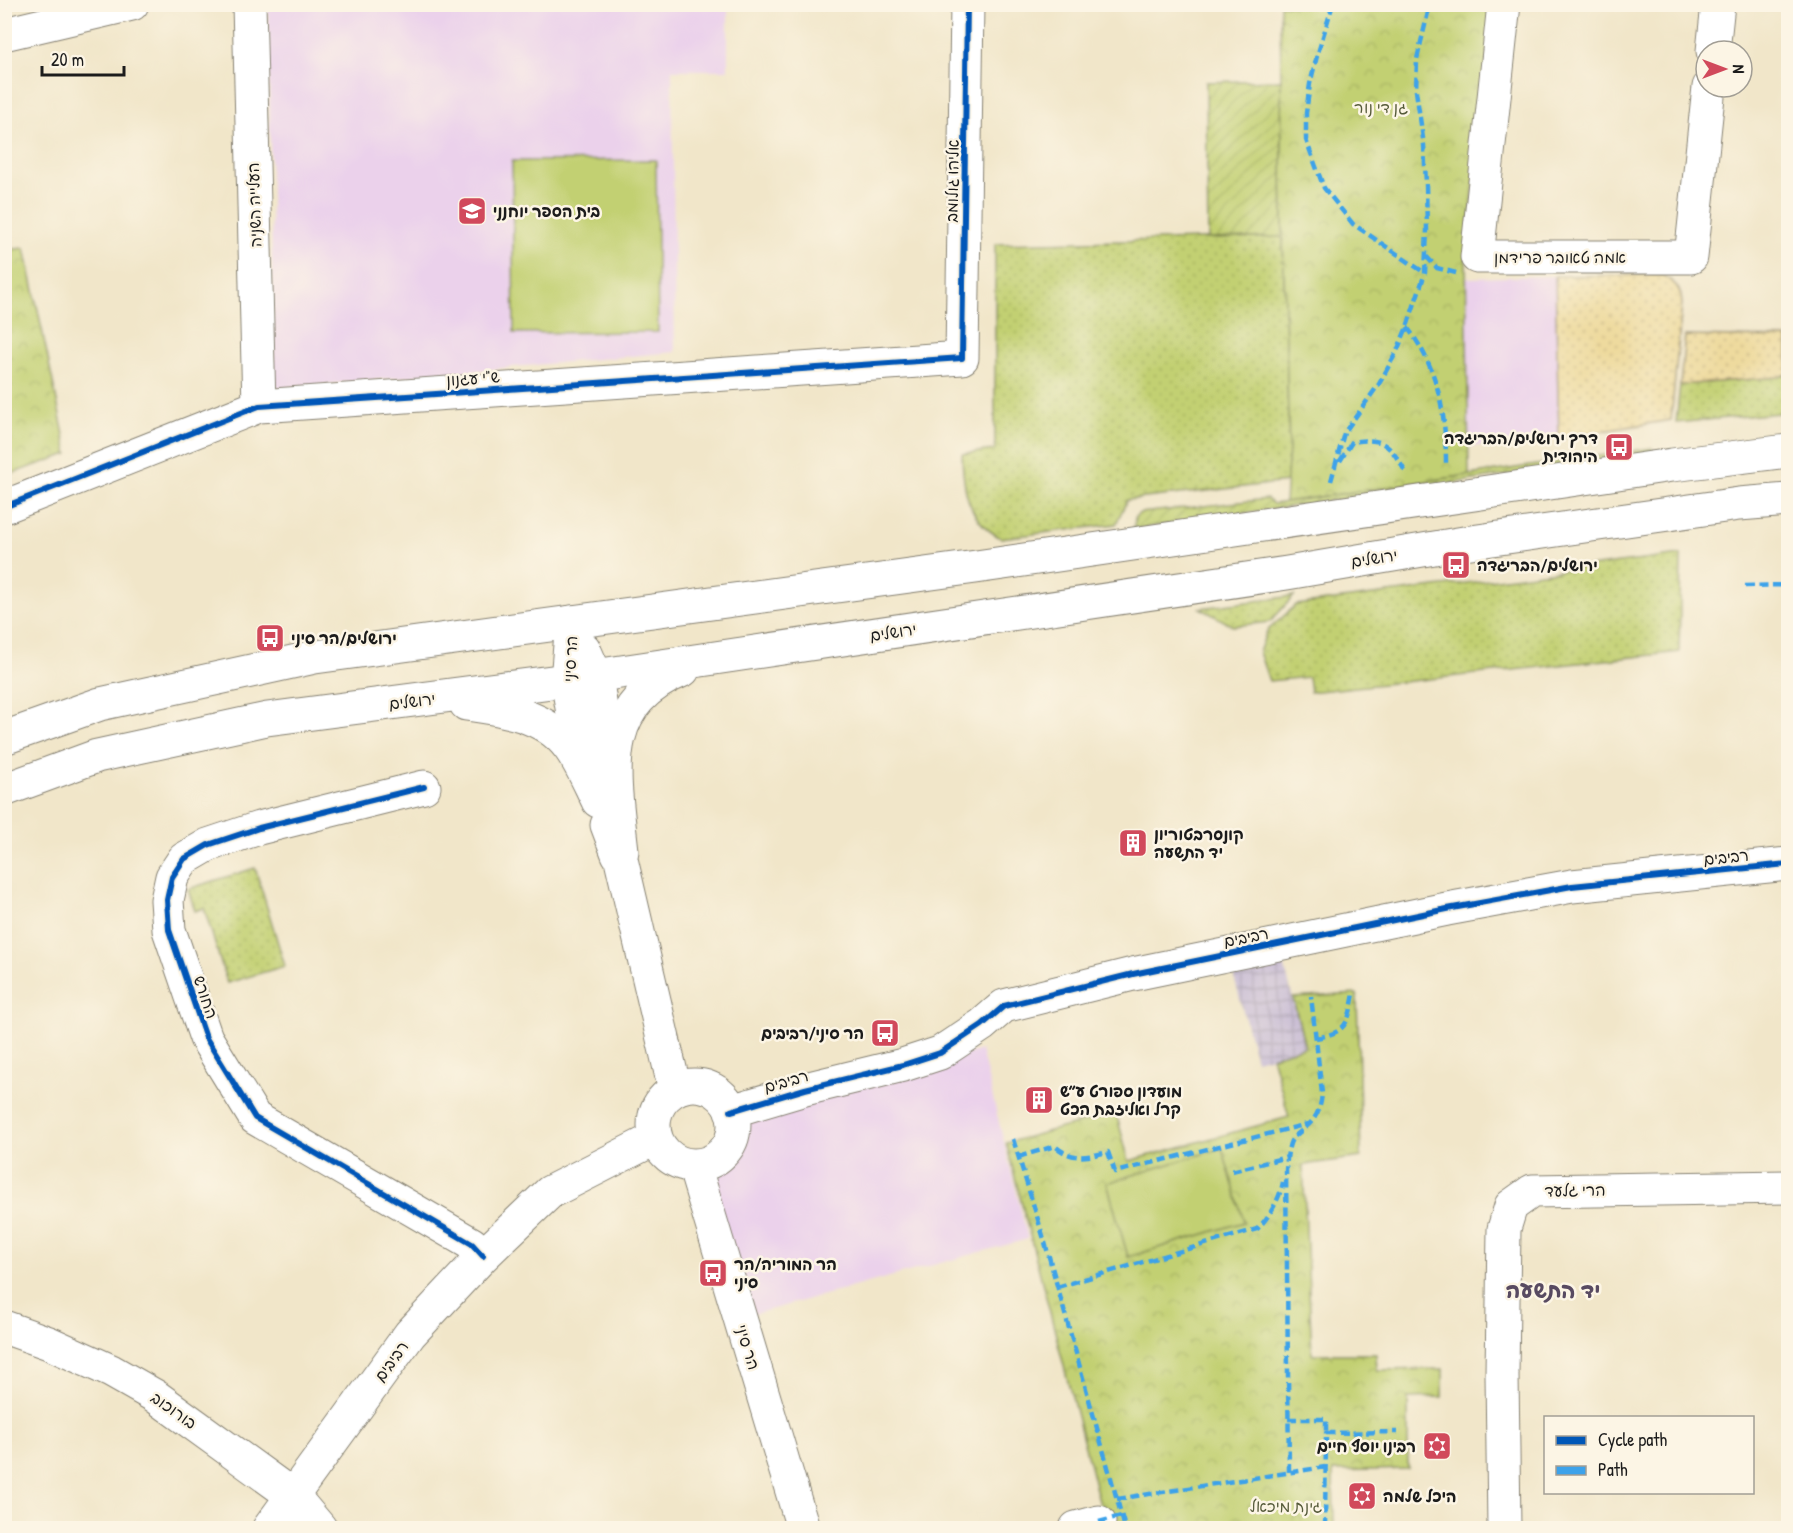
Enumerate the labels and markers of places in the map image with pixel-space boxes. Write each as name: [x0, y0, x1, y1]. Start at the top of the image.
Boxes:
school or university icon: בית הספר יוחנני: [456, 195, 488, 227]
place label: בית הספר יוחנני: [493, 200, 600, 222]
place label: דרך ירושלים/הבריגדה היהודית: [1444, 427, 1598, 467]
bus stop icon: דרך ירושלים/הבריגדה היהודית: [1603, 431, 1635, 463]
bus stop icon: ירושלים/הבריגדה: [1440, 549, 1472, 581]
place label: ירושלים/הבריגדה: [1477, 554, 1598, 576]
bus stop icon: ירושלים/הר סיני: [254, 622, 286, 654]
place label: ירושלים/הר סיני: [291, 627, 397, 649]
place label: קונסרבטוריון יד התשעה: [1154, 823, 1244, 863]
building icon: קונסרבטוריון יד התשעה: [1117, 827, 1149, 859]
bus stop icon: הר סיני/רביבים: [869, 1017, 901, 1049]
place label: הר סיני/רביבים: [761, 1022, 864, 1044]
place label: מועדון ספורט ע״שׁ קרל ואליזבת הכט: [1060, 1080, 1182, 1120]
building icon: מועדון ספורט ע״שׁ קרל ואליזבת הכט: [1023, 1084, 1055, 1116]
place label: הר המוריה/הר סיני: [734, 1253, 837, 1293]
bus stop icon: הר המוריה/הר סיני: [697, 1257, 729, 1289]
synagogue icon: רבינו יוסף חיים: [1421, 1430, 1453, 1462]
place label: רבינו יוסף חיים: [1317, 1435, 1416, 1457]
synagogue icon: היכל שלמה: [1346, 1480, 1378, 1512]
place label: היכל שלמה: [1383, 1485, 1456, 1507]

